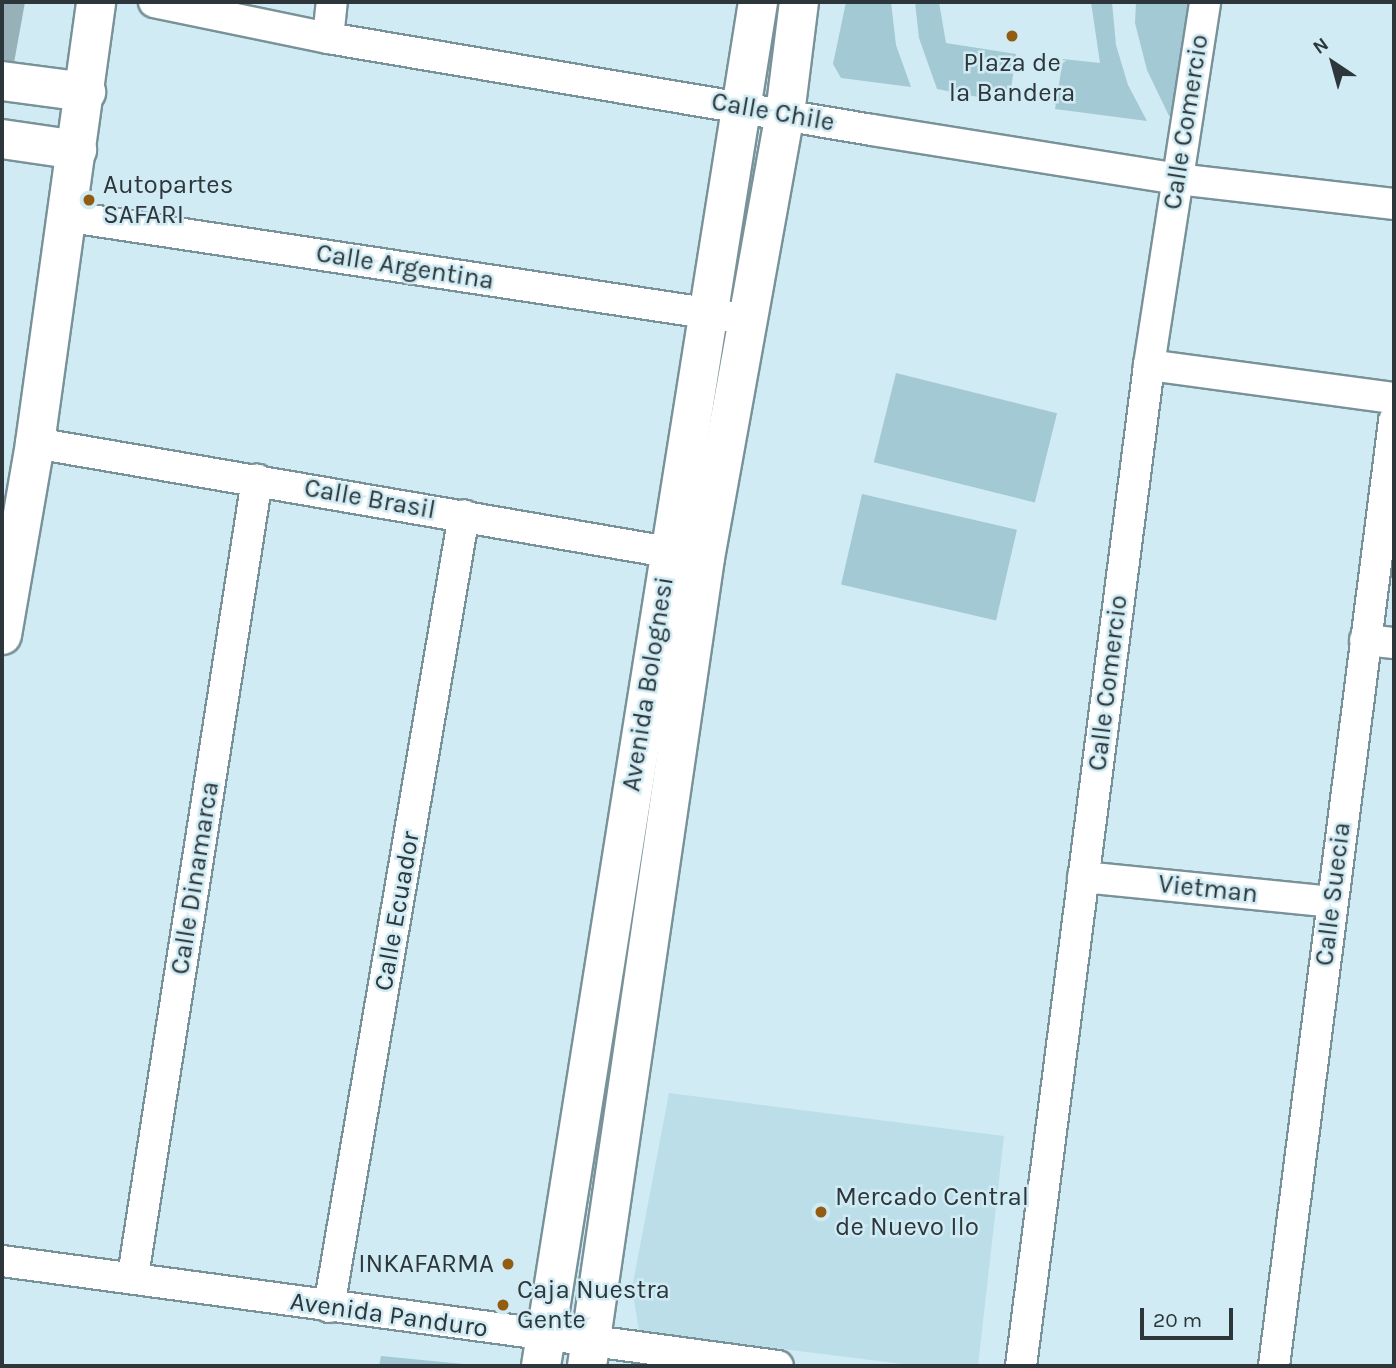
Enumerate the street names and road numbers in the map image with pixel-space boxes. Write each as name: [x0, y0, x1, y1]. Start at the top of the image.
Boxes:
street label: Calle Comercio: [1157, 32, 1215, 212]
street label: Calle Chile: [709, 86, 837, 138]
street label: Calle Argentina: [314, 238, 496, 296]
street label: Calle Brasil: [302, 472, 438, 526]
street label: Avenida Bolognesi: [616, 574, 680, 794]
street label: Calle Comercio: [1082, 593, 1134, 773]
street label: Calle Dinamarca: [164, 779, 226, 977]
street label: Calle Suecia: [1309, 820, 1357, 968]
street label: Calle Ecuador: [368, 829, 426, 993]
street label: Vietman: [1157, 868, 1259, 910]
street label: Avenida Panduro: [288, 1286, 490, 1344]

